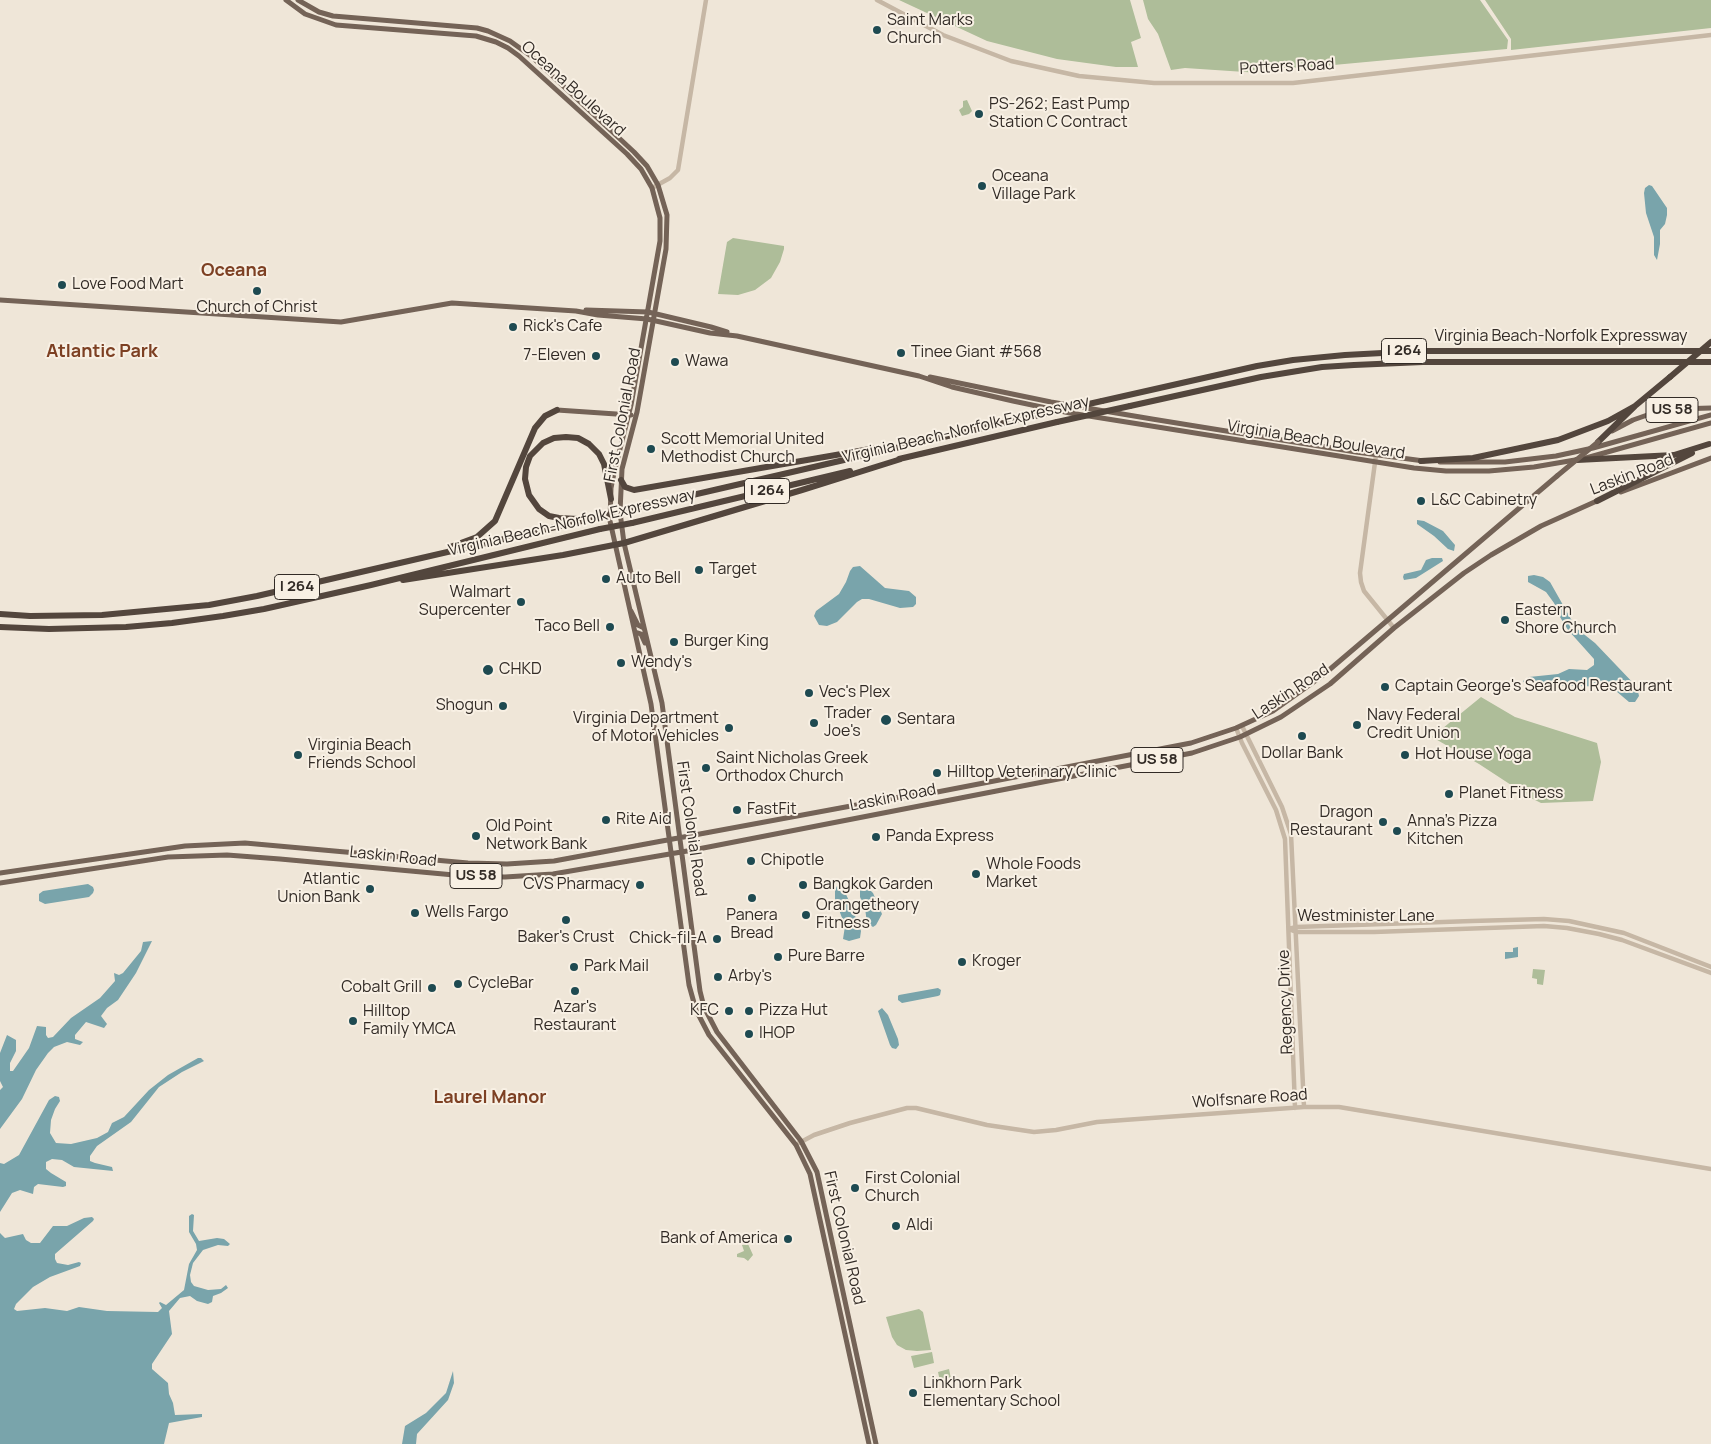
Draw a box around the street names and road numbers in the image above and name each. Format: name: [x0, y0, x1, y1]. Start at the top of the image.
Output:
street label: Oceana Boulevard: [517, 37, 629, 141]
street label: Potters Road: [1239, 55, 1335, 79]
street label: Virginia Beach-Norfolk Expressway: [1434, 327, 1688, 347]
road number: I 264: [1382, 338, 1426, 364]
street label: First Colonial Road: [601, 346, 645, 484]
street label: Virginia Beach-Norfolk Expressway: [841, 392, 1091, 468]
road number: US 58: [1646, 398, 1698, 422]
street label: Virginia Beach Boulevard: [1226, 416, 1406, 464]
street label: Laskin Road: [1588, 450, 1676, 500]
road number: I 264: [744, 478, 790, 504]
street label: Virginia Beach-Norfolk Expressway: [447, 485, 697, 561]
road number: I 264: [274, 574, 320, 600]
street label: Laskin Road: [1249, 660, 1333, 724]
road number: US 58: [1131, 748, 1183, 772]
street label: First Colonial Road: [672, 760, 710, 898]
street label: Laskin Road: [848, 780, 938, 816]
street label: Laskin Road: [348, 843, 438, 871]
road number: US 58: [450, 864, 502, 888]
street label: Westminister Lane: [1297, 907, 1435, 927]
street label: Regency Drive: [1275, 949, 1297, 1055]
street label: Wolfsnare Road: [1192, 1085, 1308, 1113]
street label: First Colonial Road: [819, 1169, 869, 1307]

